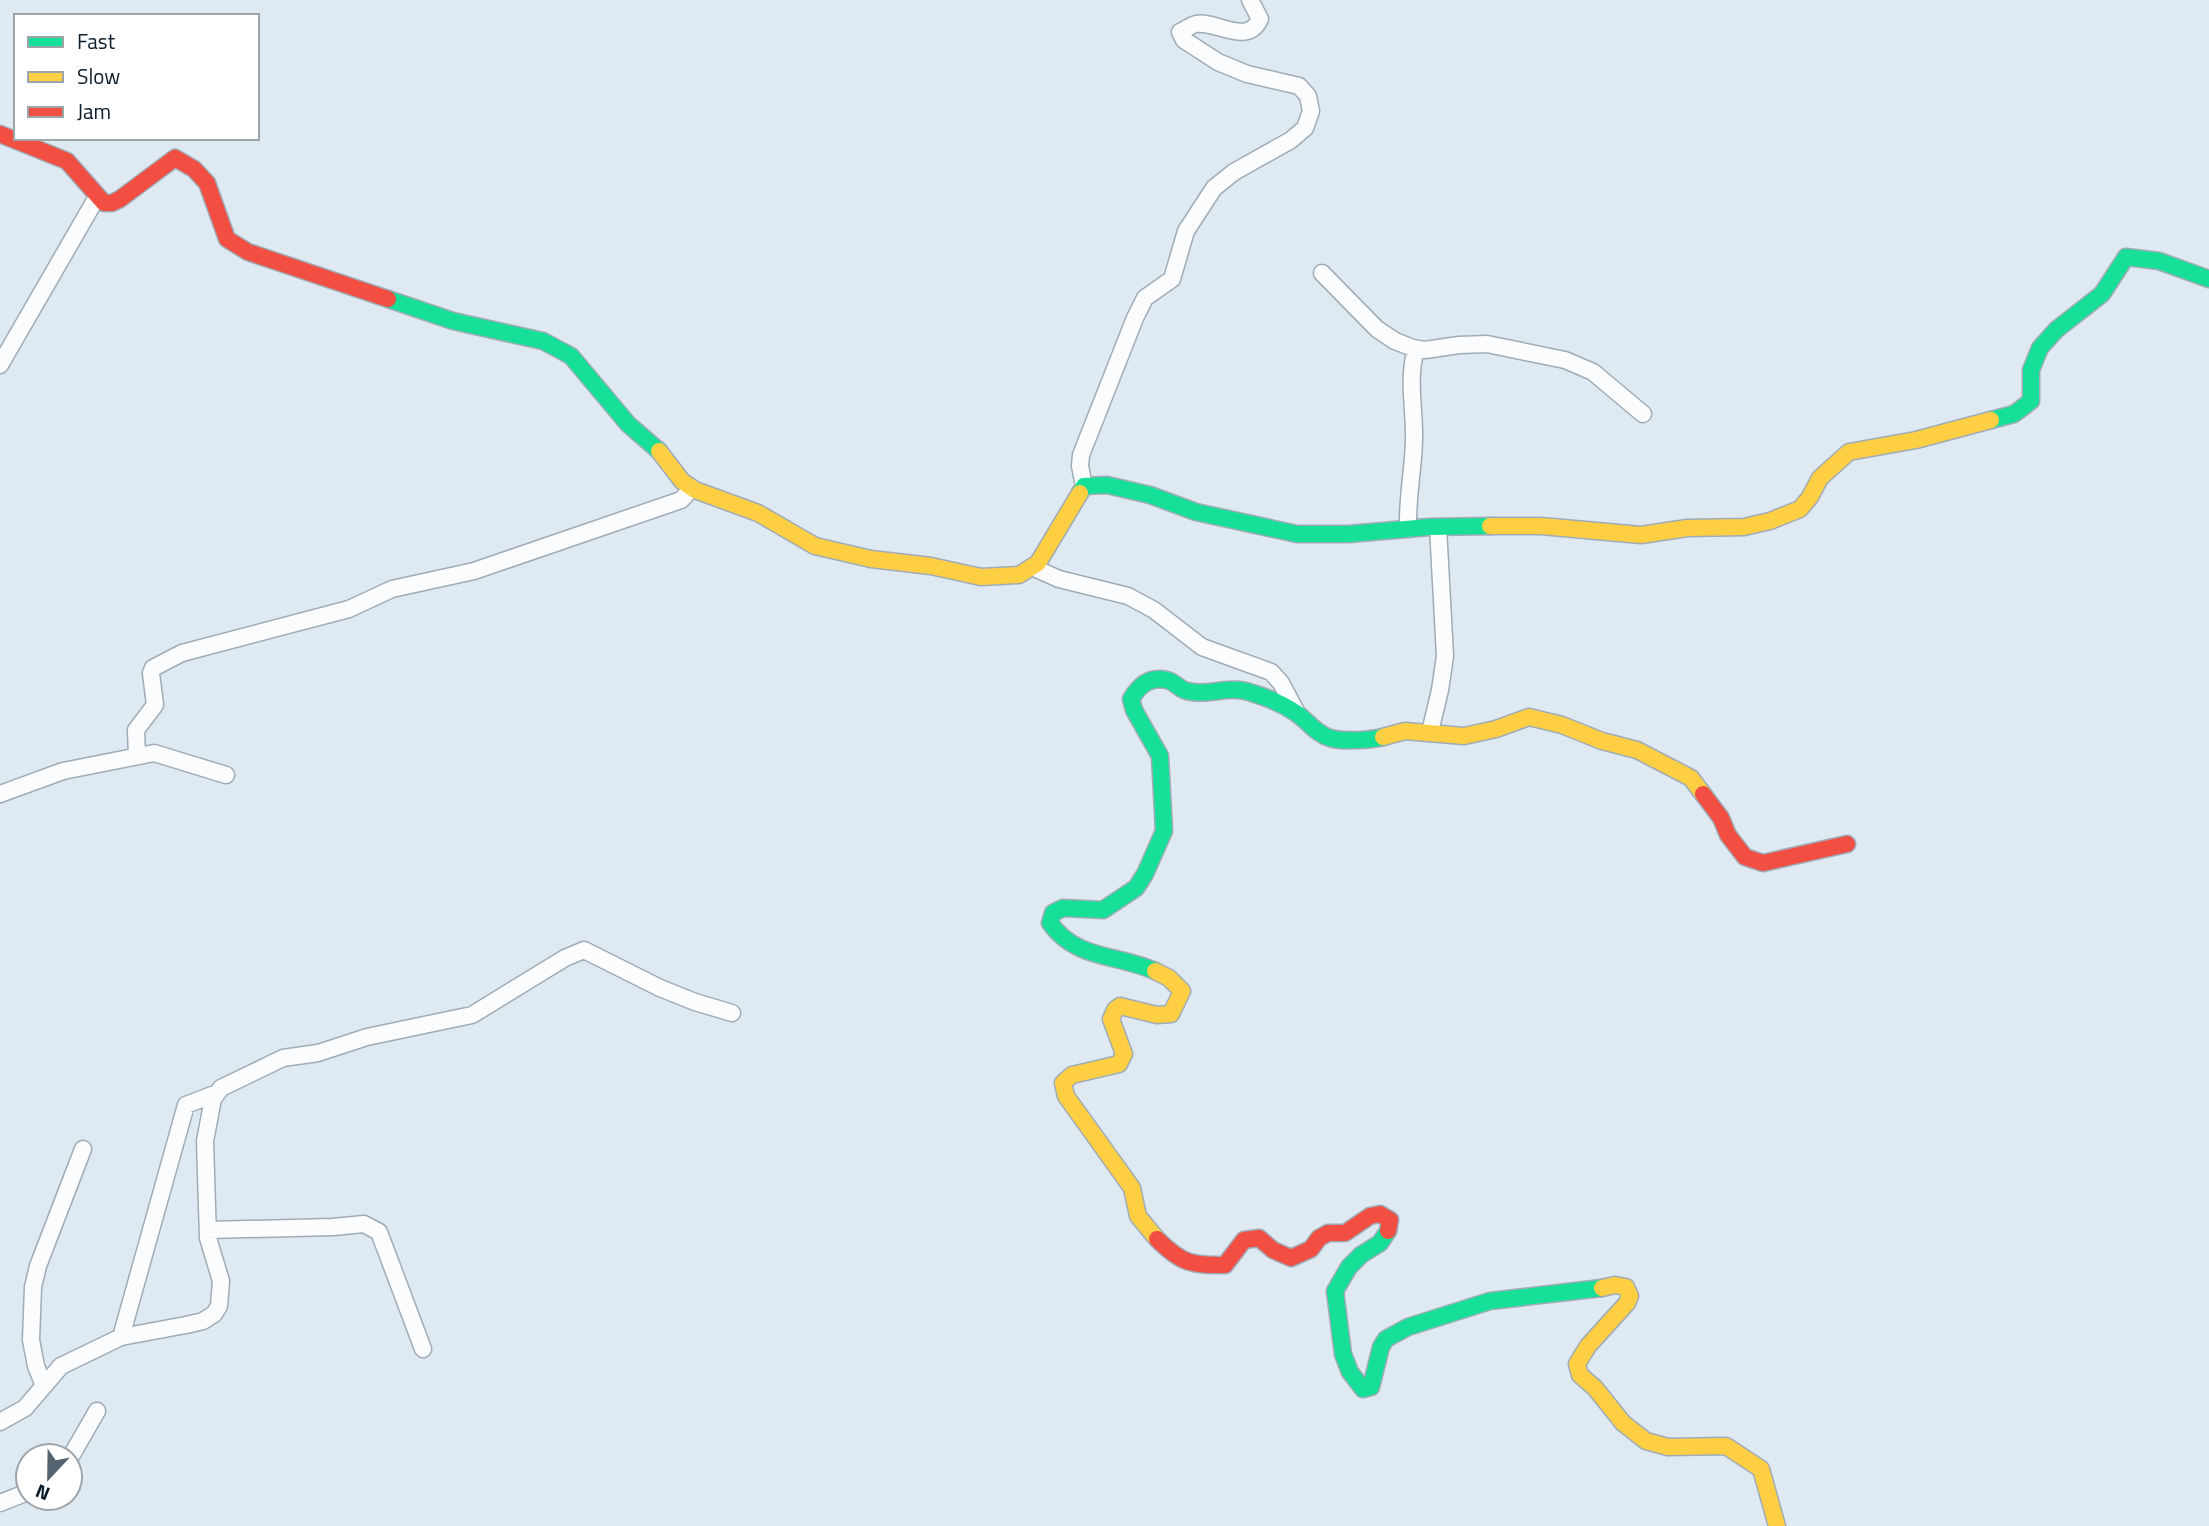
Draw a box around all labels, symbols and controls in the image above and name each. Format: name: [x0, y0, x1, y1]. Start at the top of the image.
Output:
legend: [14, 14, 259, 140]
text: Fast: [77, 25, 116, 57]
text: Slow: [77, 60, 120, 92]
text: Jam: [77, 95, 111, 127]
north arrow: [14, 1442, 84, 1512]
text: N: [31, 1477, 54, 1509]

